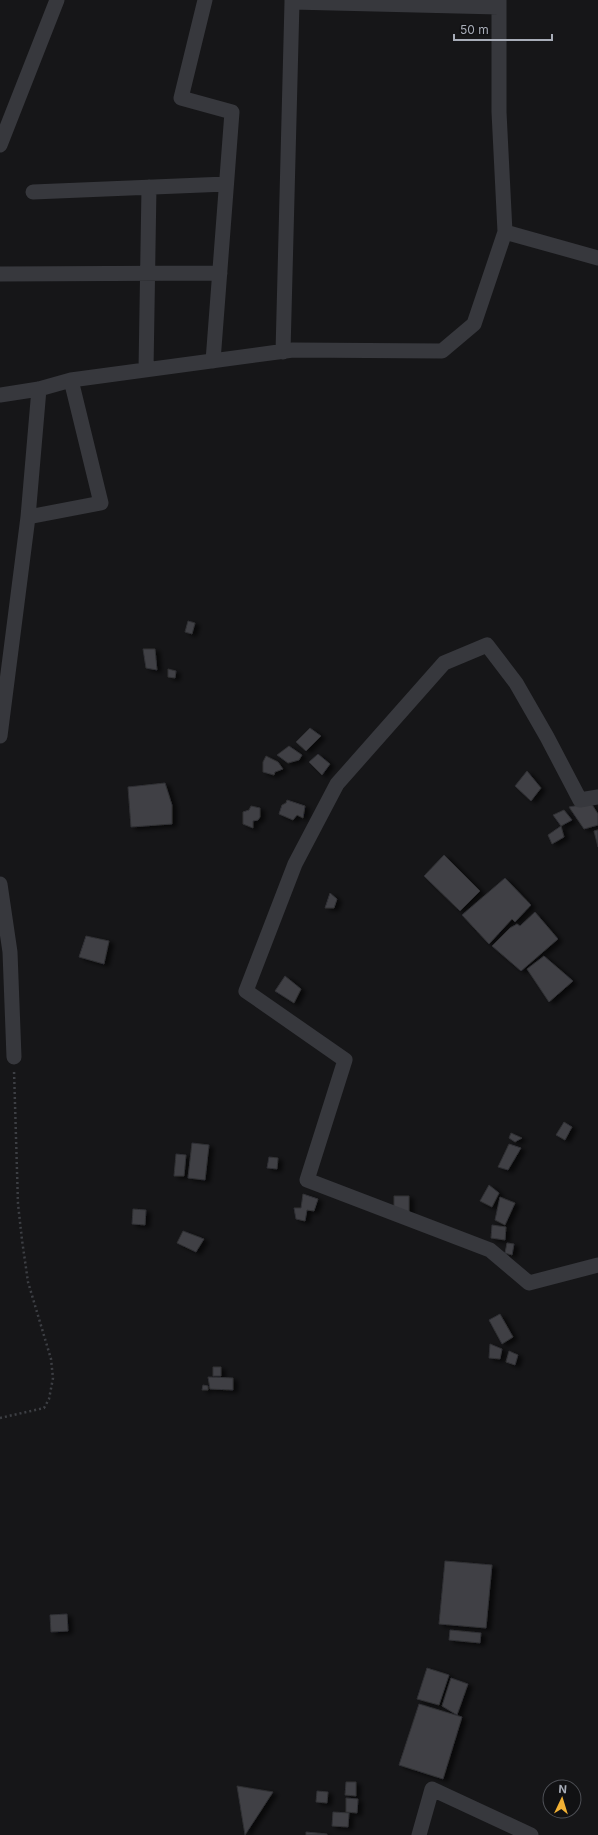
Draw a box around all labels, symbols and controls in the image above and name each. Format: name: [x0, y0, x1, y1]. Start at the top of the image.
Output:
scale bar: [454, 16, 552, 42]
text: 50 m: [460, 22, 489, 37]
north arrow: [542, 1779, 582, 1819]
text: N: [558, 1782, 567, 1796]

